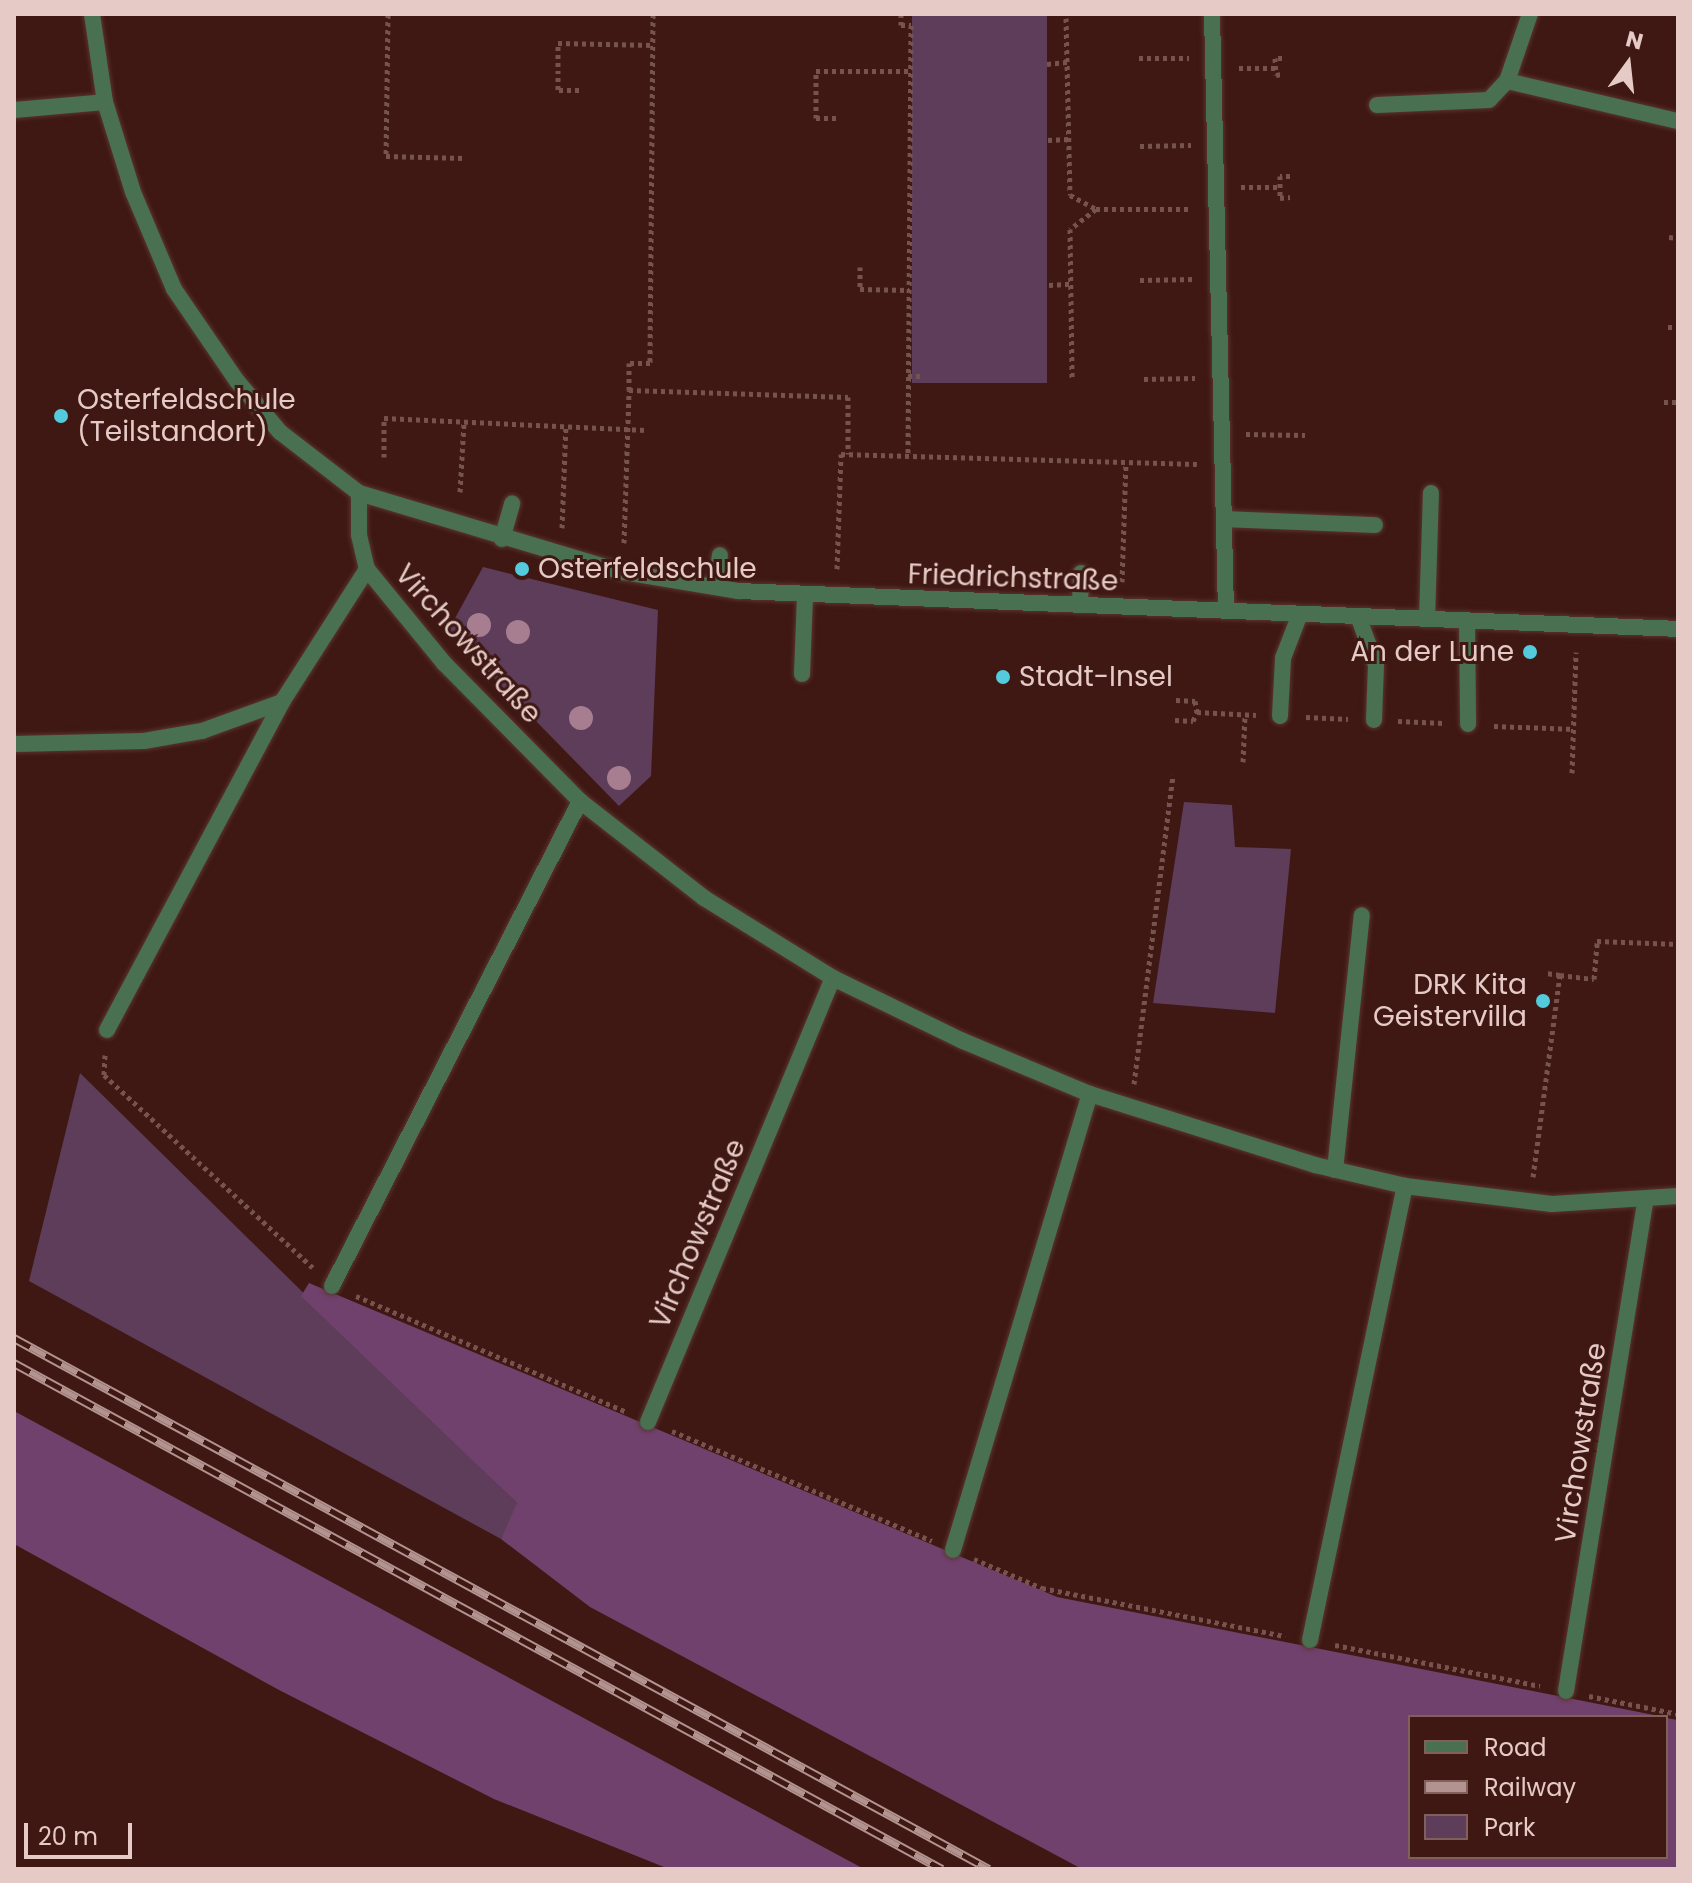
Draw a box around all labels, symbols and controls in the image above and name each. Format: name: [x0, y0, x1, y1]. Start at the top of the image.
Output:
text: N: [1622, 23, 1646, 57]
north arrow: [1588, 24, 1668, 104]
place label: Osterfeldschule (Teilstandort): [77, 383, 296, 449]
marker: Osterfeldschule (Teilstandort): [52, 407, 70, 425]
place label: Osterfeldschule: [538, 552, 757, 586]
street label: Virchowstraße: [388, 557, 548, 731]
street label: Friedrichstraße: [907, 558, 1119, 598]
marker: Osterfeldschule: [513, 560, 531, 578]
place label: An der Lune: [1350, 635, 1514, 669]
marker: An der Lune: [1521, 643, 1539, 661]
place label: Stadt-Insel: [1019, 660, 1173, 694]
marker: Stadt-Insel: [994, 668, 1012, 686]
place label: DRK Kita Geistervilla: [1373, 968, 1527, 1034]
marker: DRK Kita Geistervilla: [1534, 992, 1552, 1010]
street label: Virchowstraße: [643, 1134, 753, 1334]
street label: Virchowstraße: [1549, 1340, 1613, 1546]
legend: [1408, 1715, 1668, 1859]
text: Road: [1484, 1731, 1546, 1764]
text: Railway: [1484, 1771, 1576, 1804]
scale bar: [28, 1807, 136, 1857]
text: Park: [1484, 1811, 1535, 1844]
text: 20 m: [38, 1820, 98, 1853]

